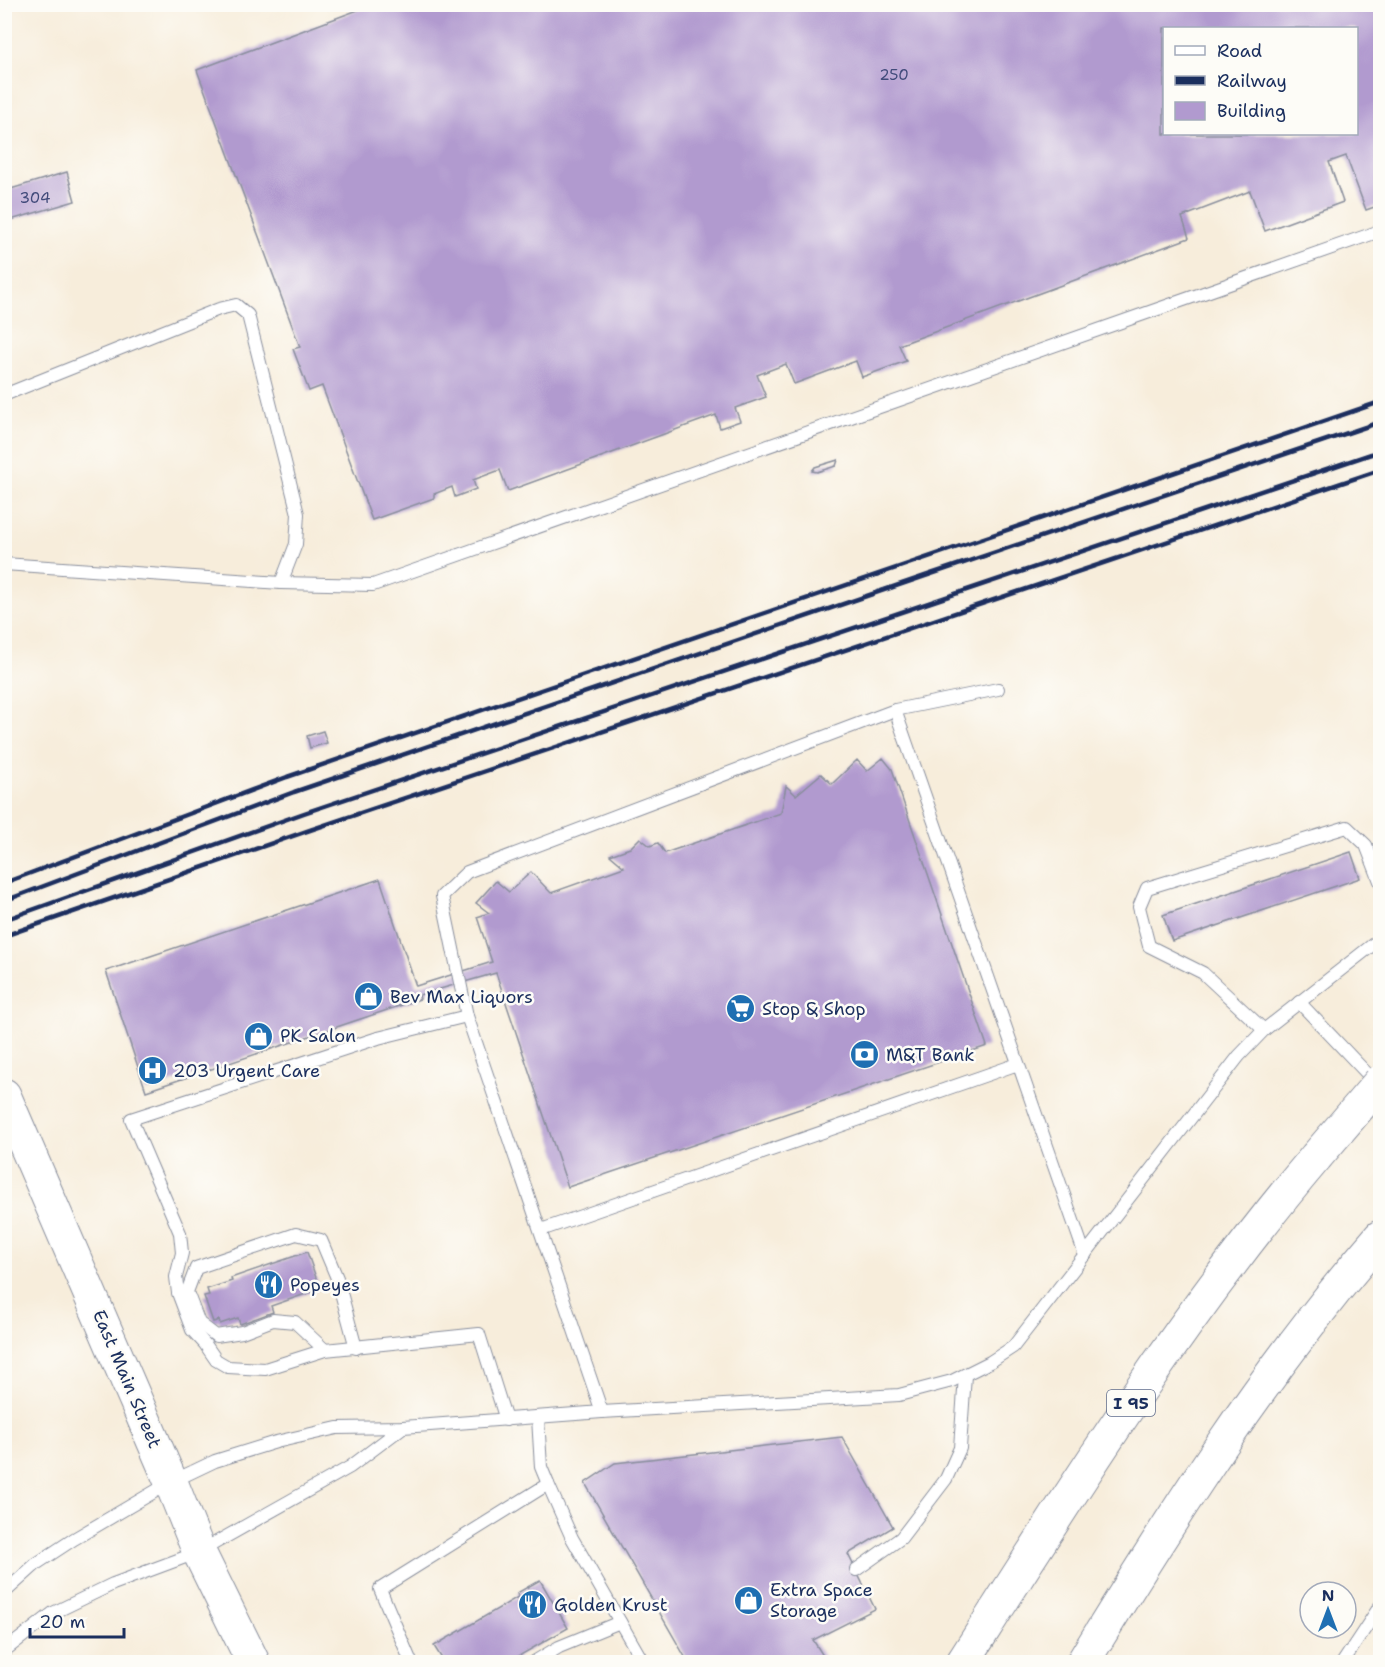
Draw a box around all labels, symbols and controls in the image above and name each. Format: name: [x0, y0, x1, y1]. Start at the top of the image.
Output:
legend: [1163, 27, 1358, 135]
text: Road: [1217, 39, 1262, 63]
house number: 250: [879, 65, 909, 85]
text: Railway: [1217, 69, 1287, 93]
text: Building: [1217, 99, 1286, 123]
house number: 304: [20, 188, 50, 208]
shop icon: Bev Max Liquors: [353, 981, 385, 1013]
place label: Bev Max Liquors: [390, 985, 533, 1009]
supermarket icon: Stop & Shop: [725, 993, 757, 1025]
place label: Stop & Shop: [762, 997, 866, 1021]
shop icon: PK Salon: [243, 1020, 275, 1052]
place label: PK Salon: [280, 1024, 356, 1048]
bank icon: M&T Bank: [849, 1039, 881, 1071]
place label: M&T Bank: [886, 1043, 975, 1067]
hospital icon: 203 Urgent Care: [136, 1055, 168, 1087]
place label: 203 Urgent Care: [173, 1059, 320, 1083]
restaurant icon: Popeyes: [253, 1269, 285, 1301]
place label: Popeyes: [290, 1273, 360, 1297]
street label: East Main Street: [87, 1306, 167, 1452]
road number: I 95: [1107, 1390, 1155, 1416]
place label: Extra Space Storage: [770, 1578, 873, 1623]
north arrow: [1298, 1580, 1358, 1640]
shop icon: Extra Space Storage: [733, 1584, 765, 1616]
text: N: [1322, 1585, 1334, 1606]
restaurant icon: Golden Krust: [517, 1589, 549, 1621]
place label: Golden Krust: [554, 1593, 668, 1617]
scale bar: [30, 1601, 124, 1639]
text: 20 m: [39, 1610, 85, 1634]

